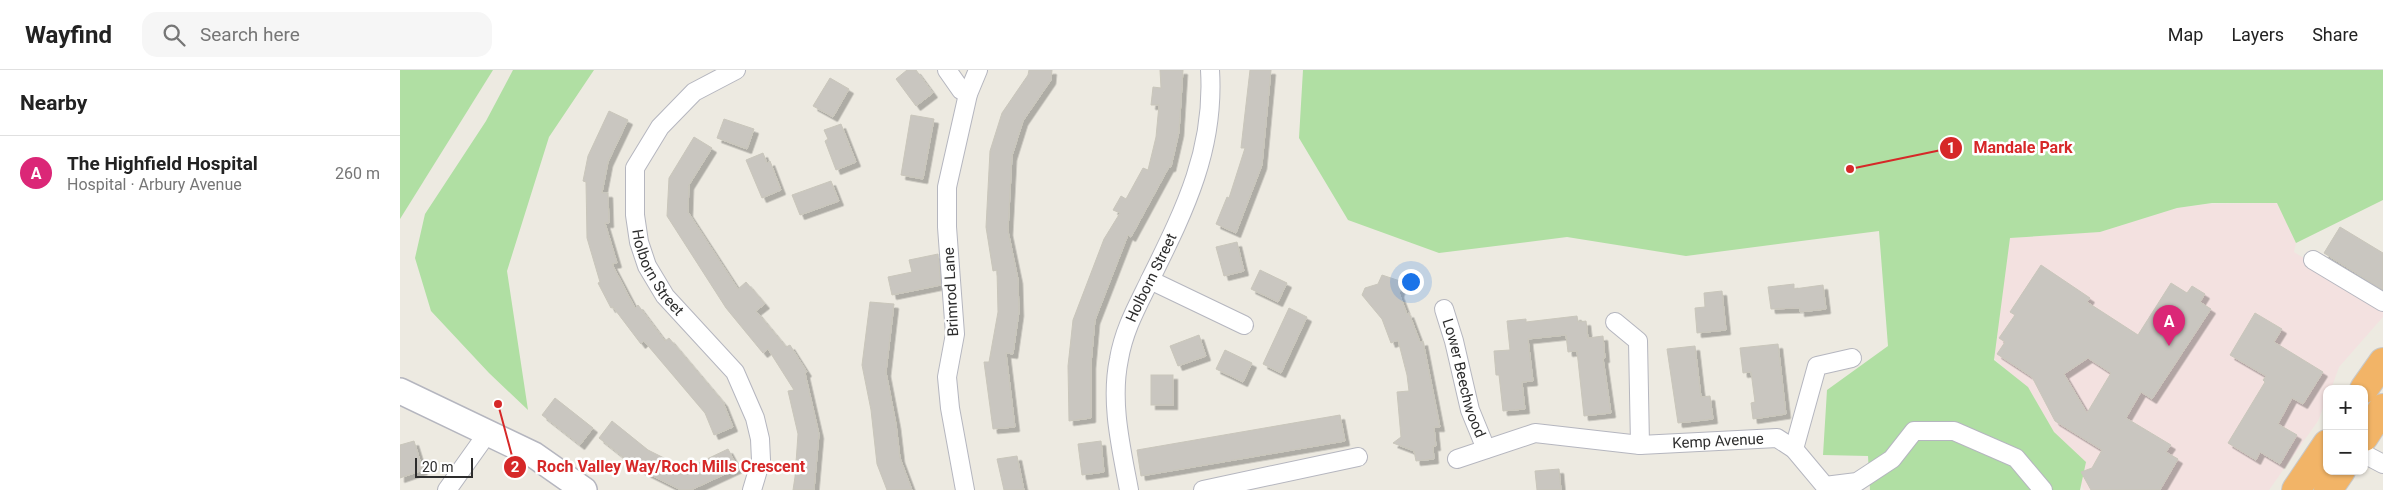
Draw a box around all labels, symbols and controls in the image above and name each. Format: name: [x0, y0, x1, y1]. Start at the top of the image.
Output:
search box: [142, 12, 492, 57]
text: Wayfind: [25, 21, 112, 49]
icon: search: [160, 21, 188, 49]
text: Search here: [200, 23, 300, 46]
text: Map: [2168, 24, 2203, 45]
text: Layers: [2231, 24, 2284, 45]
text: Share: [2312, 24, 2358, 45]
text: Nearby: [20, 91, 87, 115]
callout: Mandale Park: [1938, 132, 2082, 163]
text: Mandale Park: [1973, 138, 2073, 157]
text: 1: [1947, 139, 1955, 157]
text: The Highfield Hospital: [67, 152, 258, 175]
text: A: [31, 164, 41, 183]
text: 260 m: [335, 164, 380, 183]
text: Hospital · Arbury Avenue: [67, 175, 242, 194]
street label: Holborn Street: [628, 228, 688, 319]
street label: Holborn Street: [1122, 230, 1180, 325]
street label: Brimrod Lane: [940, 247, 962, 337]
your location: [1398, 269, 1424, 295]
pin: A: [2153, 305, 2185, 346]
street label: Lower Beechwood: [1439, 316, 1489, 440]
map controls: [2323, 385, 2368, 475]
button: +: [2323, 385, 2368, 430]
street label: Kemp Avenue: [1672, 430, 1764, 452]
button: −: [2323, 430, 2368, 475]
callout: Roch Valley Way/Roch Mills Crescent: [502, 451, 816, 482]
scale bar: [415, 455, 472, 478]
text: Roch Valley Way/Roch Mills Crescent: [537, 457, 806, 476]
text: 2: [511, 458, 520, 476]
text: 20 m: [422, 459, 454, 475]

